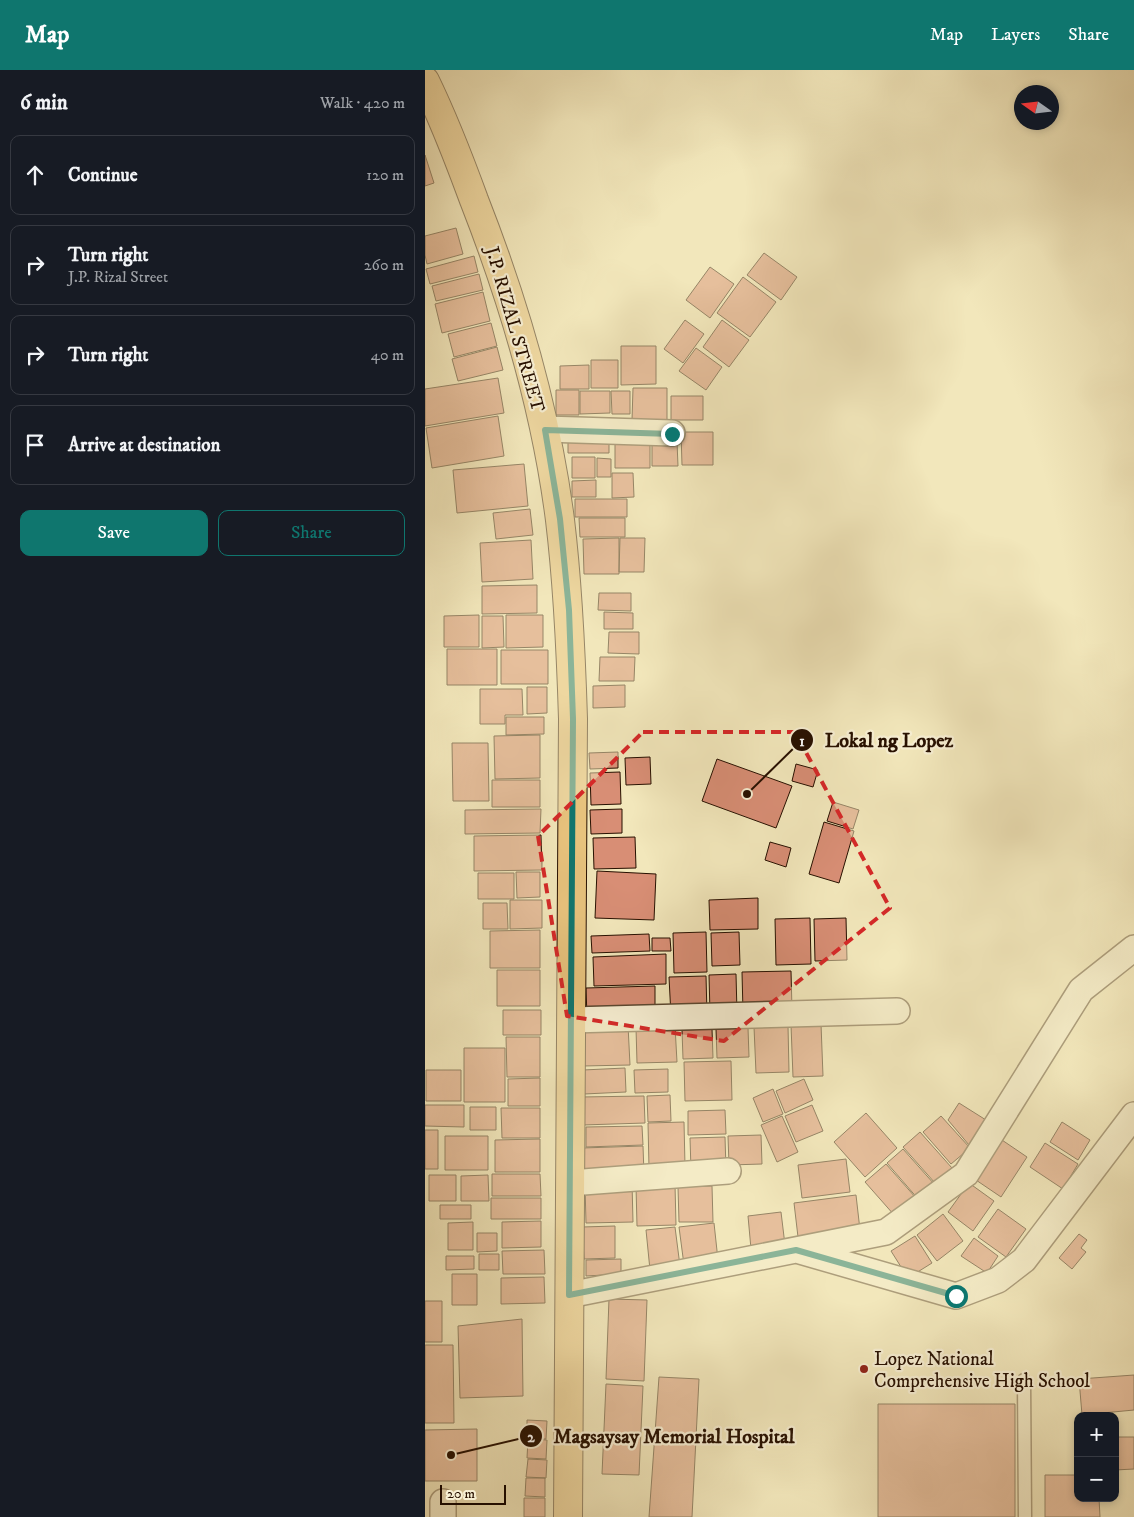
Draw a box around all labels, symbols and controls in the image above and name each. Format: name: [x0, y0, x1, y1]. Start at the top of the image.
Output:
text: Map: [25, 20, 69, 50]
text: Map: [930, 24, 963, 46]
text: Layers: [991, 24, 1040, 46]
text: Share: [1068, 24, 1109, 46]
north arrow: [1014, 85, 1059, 130]
text: 6 min: [20, 90, 68, 116]
text: Walk · 420 m: [320, 93, 405, 113]
icon: ahead: [21, 161, 49, 189]
text: Continue: [68, 164, 138, 187]
text: 120 m: [366, 165, 404, 185]
street label: J.P. RIZAL STREET: [479, 242, 549, 415]
text: Turn right: [68, 244, 148, 267]
icon: right: [21, 251, 49, 279]
text: 260 m: [364, 255, 404, 275]
text: J.P. Rizal Street: [68, 267, 168, 287]
icon: right: [21, 341, 49, 369]
text: Turn right: [68, 344, 148, 367]
text: 40 m: [371, 345, 404, 365]
route end: [661, 423, 684, 446]
icon: arrive: [21, 431, 49, 459]
text: Arrive at destination: [68, 434, 220, 457]
button: Save: [20, 510, 208, 556]
button: Share: [218, 510, 405, 556]
callout: Lokal ng Lopez: [789, 723, 963, 758]
text: Lokal ng Lopez: [825, 729, 954, 754]
text: 1: [799, 732, 805, 751]
route start: [945, 1285, 968, 1308]
place label: Lopez National Comprehensive High School: [874, 1348, 1090, 1393]
marker: Lopez National Comprehensive High School: [858, 1363, 870, 1375]
map controls: [1074, 1412, 1119, 1502]
button: +: [1074, 1412, 1119, 1457]
callout: Magsaysay Memorial Hospital: [518, 1419, 804, 1454]
text: Magsaysay Memorial Hospital: [553, 1425, 796, 1450]
text: 2: [527, 1428, 535, 1447]
button: −: [1074, 1457, 1119, 1502]
scale bar: [440, 1482, 506, 1505]
text: 20 m: [447, 1485, 475, 1503]

